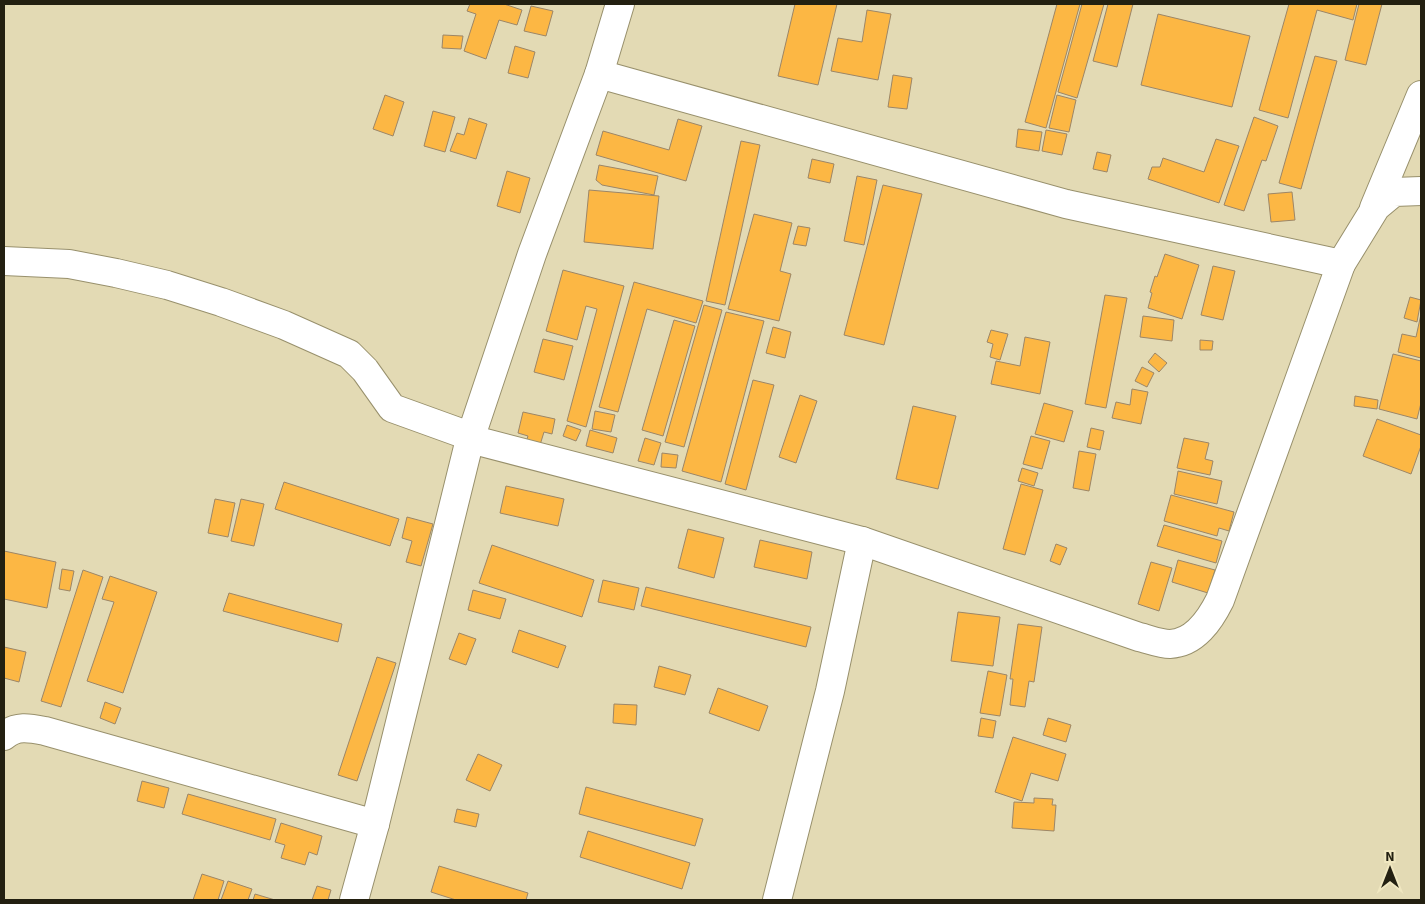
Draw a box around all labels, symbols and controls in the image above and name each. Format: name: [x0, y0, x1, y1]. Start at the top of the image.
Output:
north arrow: [1365, 844, 1415, 894]
text: N: [1385, 847, 1395, 867]

